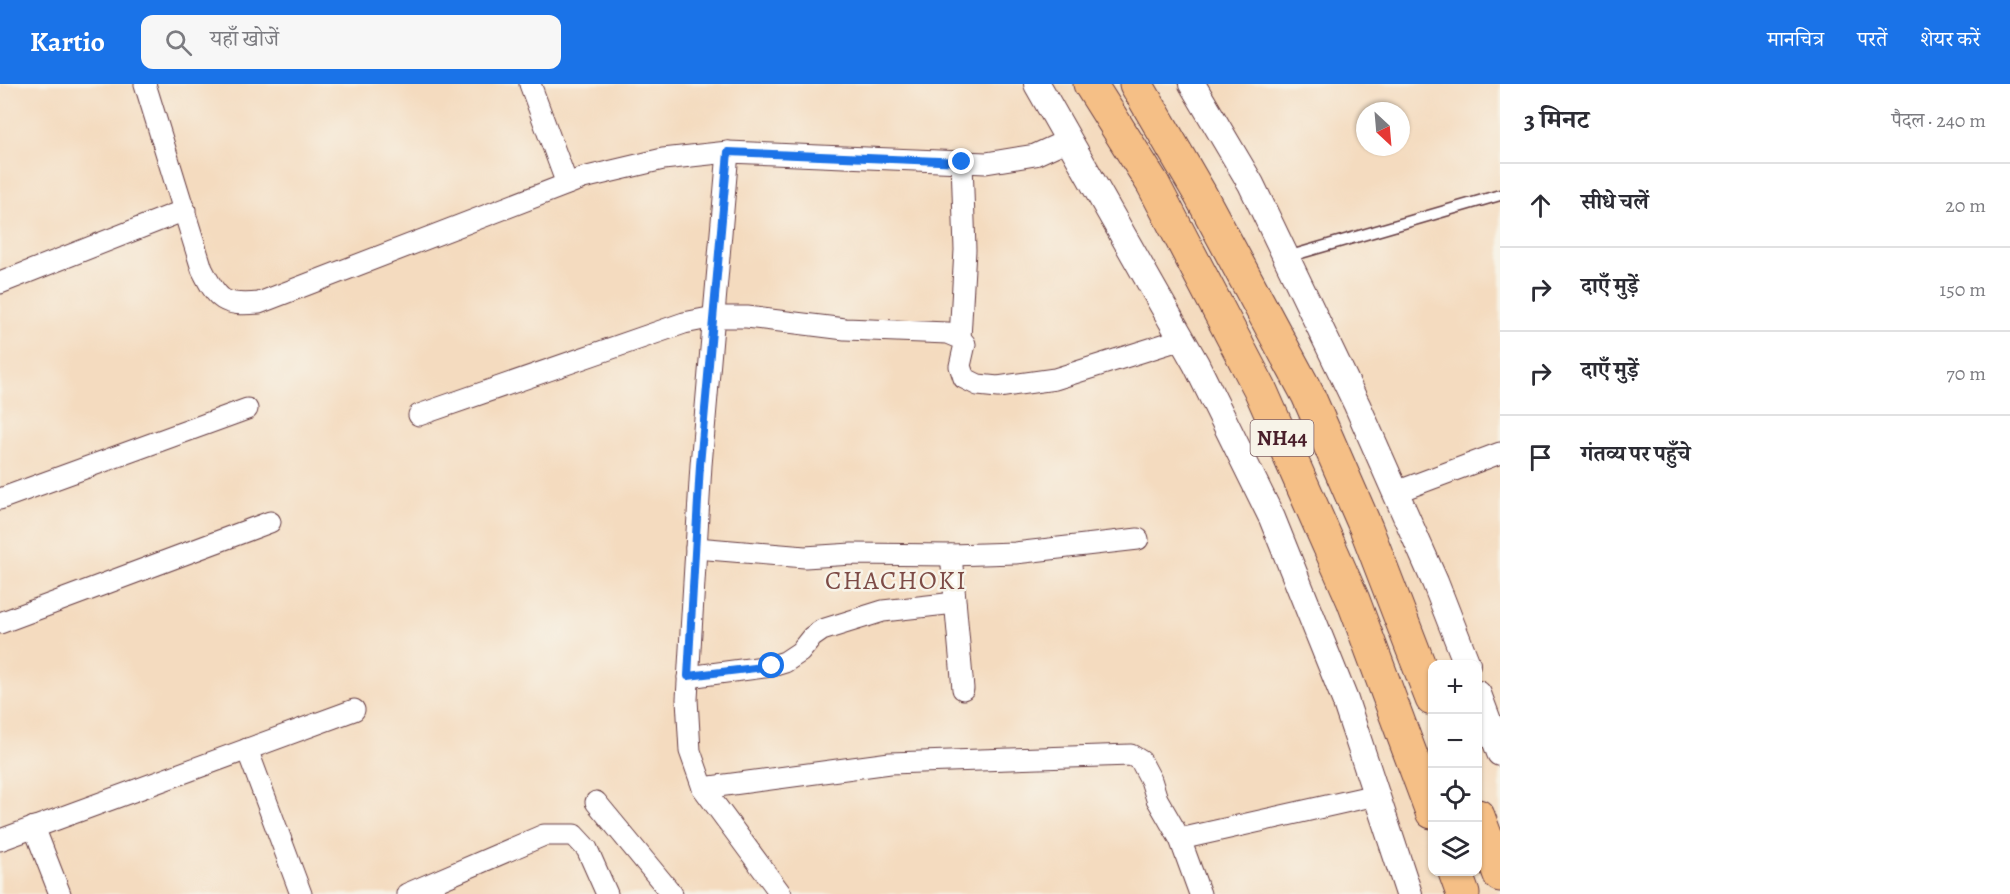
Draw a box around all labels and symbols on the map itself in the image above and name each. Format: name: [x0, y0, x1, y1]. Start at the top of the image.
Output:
north arrow: [1356, 102, 1410, 156]
route end: [948, 148, 974, 174]
road number: NH44: [1250, 420, 1314, 456]
district label: CHACHOKI: [825, 563, 967, 598]
route start: [758, 652, 784, 678]

